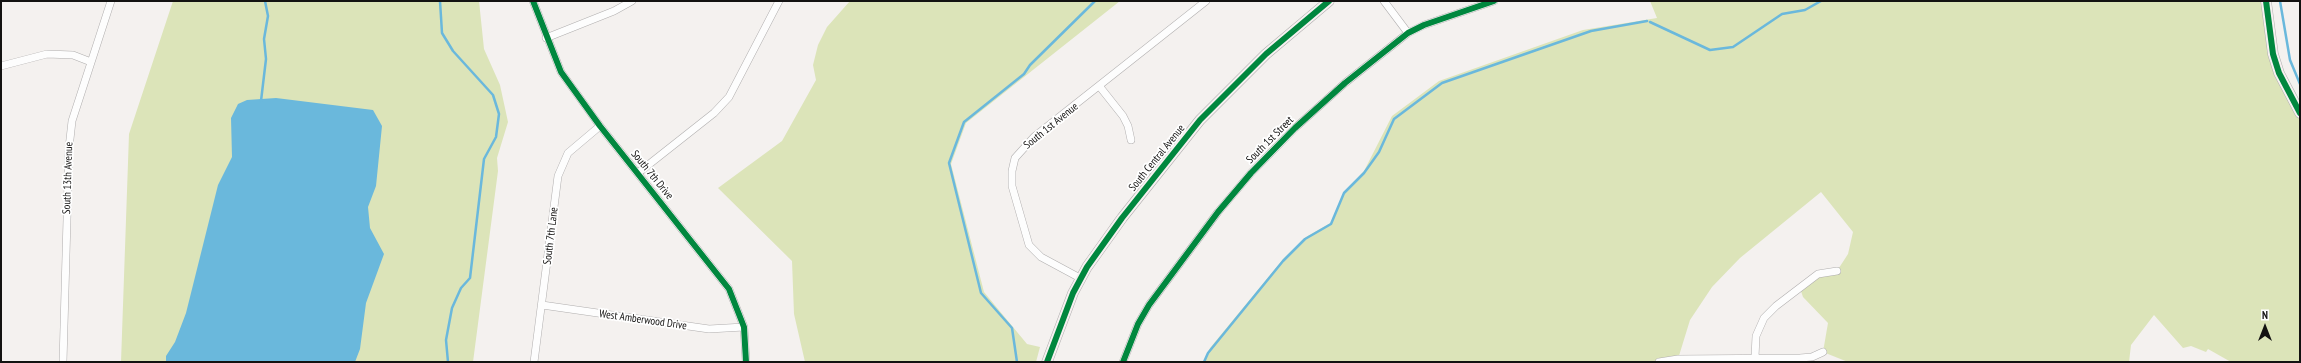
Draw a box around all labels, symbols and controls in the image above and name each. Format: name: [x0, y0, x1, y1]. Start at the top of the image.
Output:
street label: South 1st Avenue: [1021, 100, 1081, 152]
street label: South 1st Street: [1244, 114, 1296, 166]
street label: South Central Avenue: [1126, 122, 1188, 194]
street label: South 13th Avenue: [60, 142, 76, 214]
street label: South 7th Drive: [628, 148, 676, 202]
street label: South 7th Lane: [541, 207, 561, 265]
street label: West Amberwood Drive: [598, 307, 688, 333]
north arrow: [2245, 307, 2285, 347]
text: N: [2262, 308, 2268, 322]

